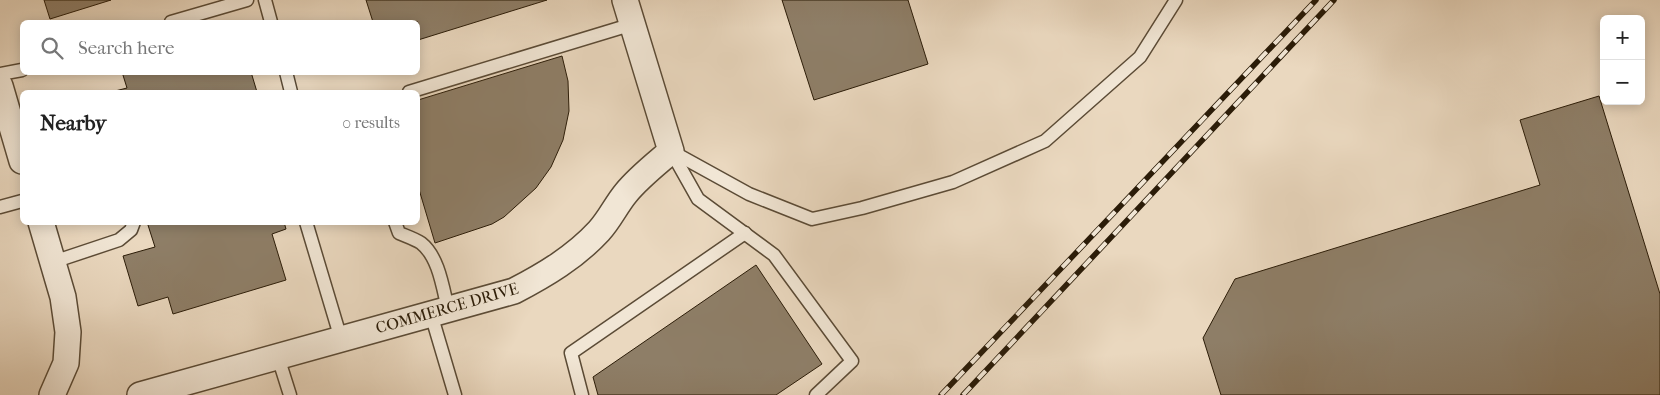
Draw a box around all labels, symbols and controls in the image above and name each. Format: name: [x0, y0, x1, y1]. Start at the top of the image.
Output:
map controls: [1600, 15, 1645, 105]
button: +: [1600, 15, 1645, 60]
search box: [20, 20, 420, 75]
icon: search: [38, 34, 66, 62]
text: Search here: [78, 37, 174, 59]
button: −: [1600, 60, 1645, 105]
text: Nearby: [40, 111, 106, 135]
text: 0 results: [342, 113, 400, 132]
street label: COMMERCE DRIVE: [373, 278, 521, 337]

